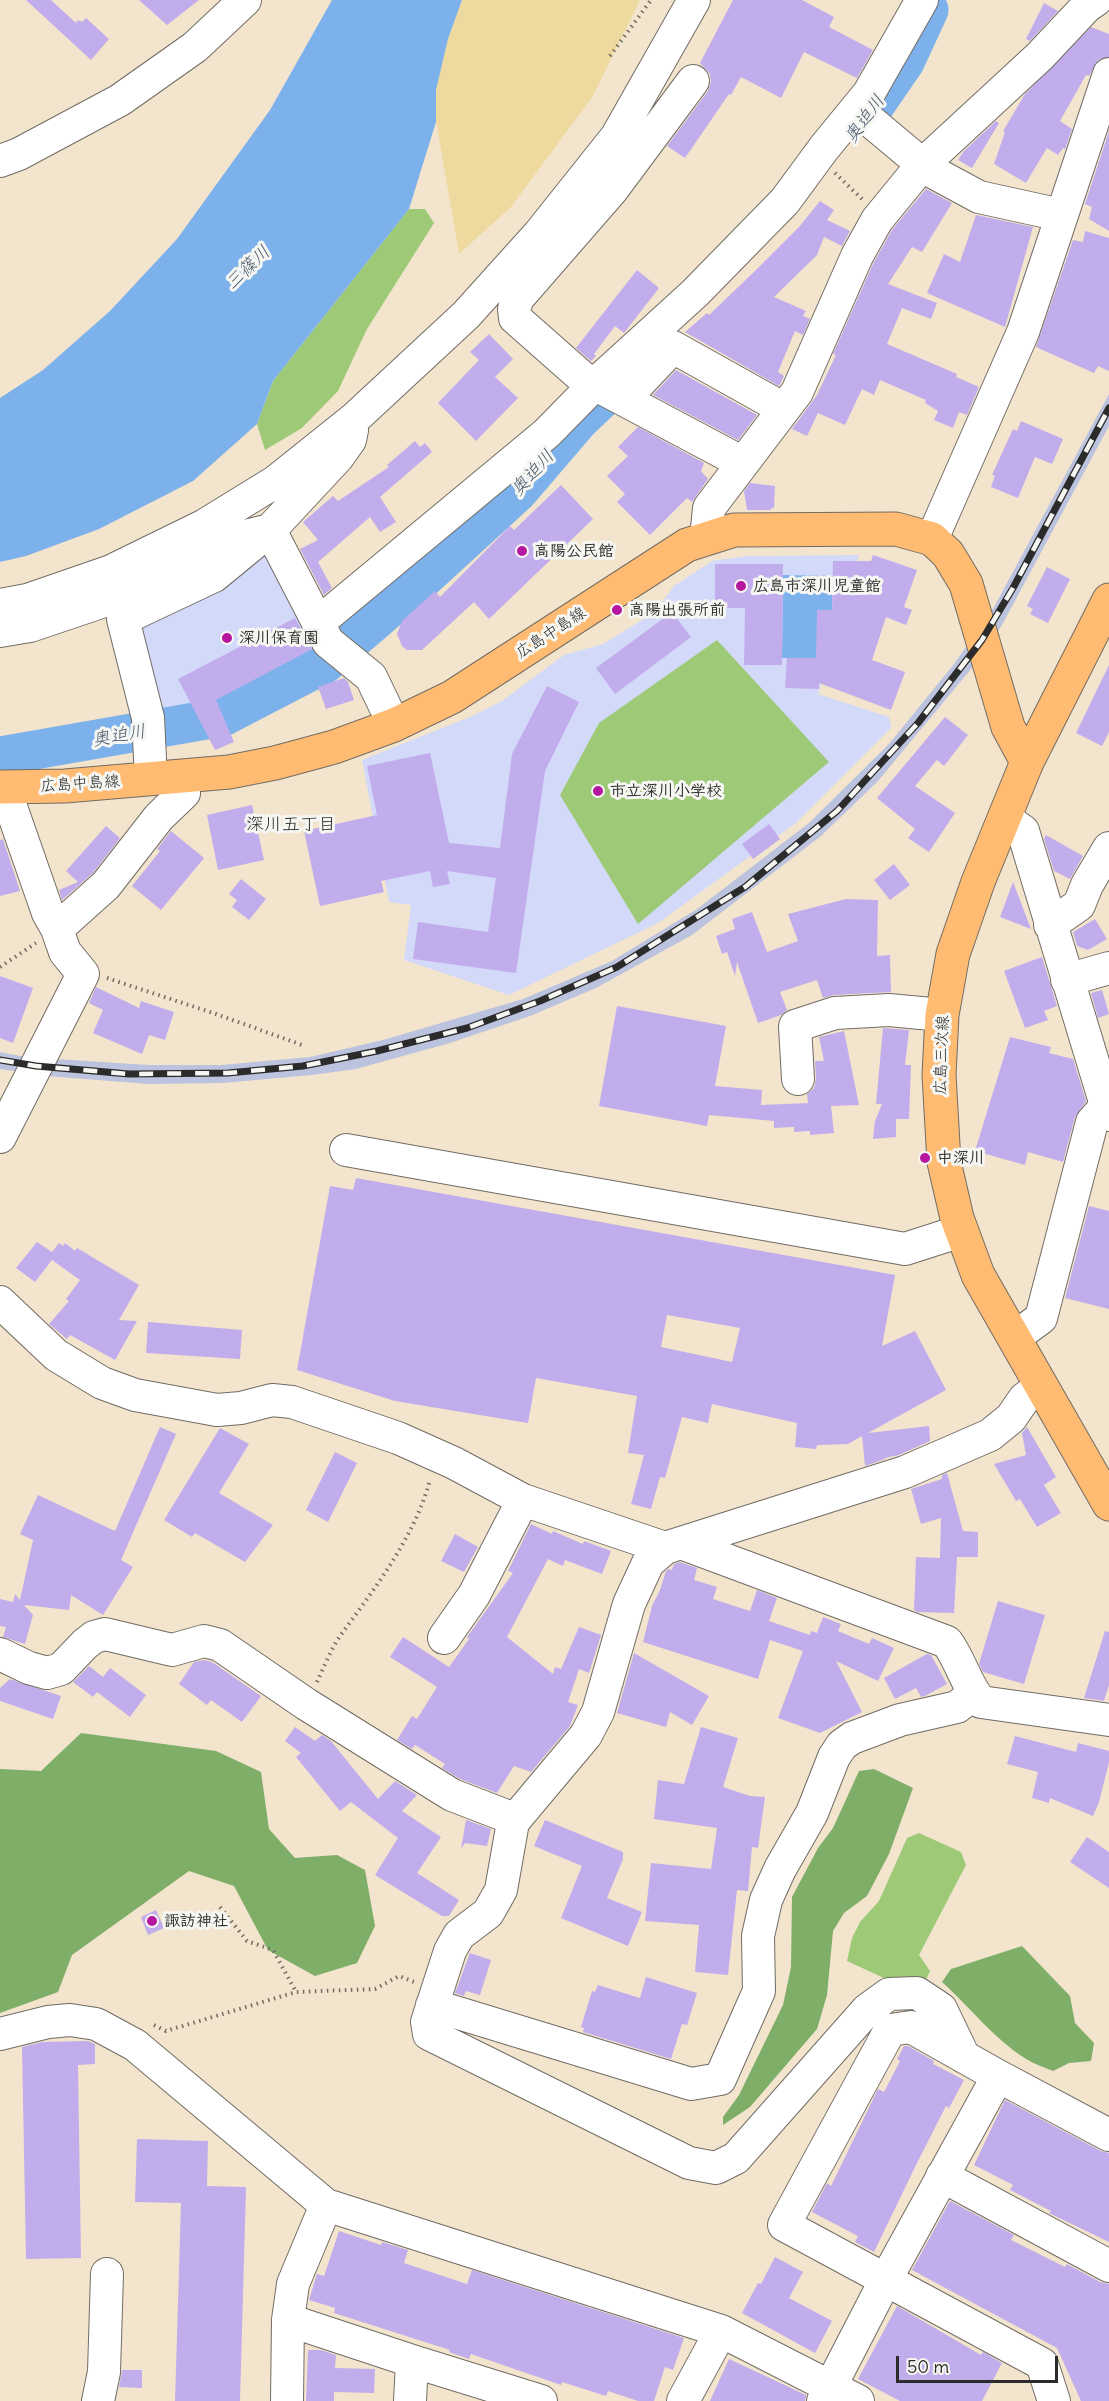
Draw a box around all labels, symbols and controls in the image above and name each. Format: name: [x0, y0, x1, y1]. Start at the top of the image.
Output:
water label: 奥迫川: [840, 91, 890, 147]
water label: 三篠川: [221, 241, 275, 295]
water label: 奥迫川: [507, 446, 559, 500]
place label: 高陽公民館: [534, 541, 614, 561]
marker: 高陽公民館: [515, 544, 529, 558]
place label: 広島市深川児童館: [753, 576, 881, 596]
marker: 広島市深川児童館: [734, 579, 748, 593]
place label: 高陽出張所前: [629, 600, 725, 620]
street label: 広島中島線: [512, 603, 590, 663]
marker: 高陽出張所前: [610, 603, 624, 617]
place label: 深川保育園: [239, 628, 319, 648]
marker: 深川保育園: [220, 631, 234, 645]
water label: 奥迫川: [91, 721, 147, 751]
street label: 広島中島線: [39, 772, 121, 796]
place label: 市立深川小学校: [610, 781, 722, 801]
marker: 市立深川小学校: [591, 784, 605, 798]
district label: 深川五丁目: [246, 814, 336, 836]
street label: 広島三次線: [931, 1015, 953, 1095]
place label: 中深川: [937, 1148, 985, 1168]
marker: 中深川: [918, 1151, 932, 1165]
place label: 諏訪神社: [164, 1911, 228, 1931]
marker: 諏訪神社: [145, 1914, 159, 1928]
scale bar: [899, 2344, 1061, 2382]
text: 50 m: [907, 2355, 949, 2378]

